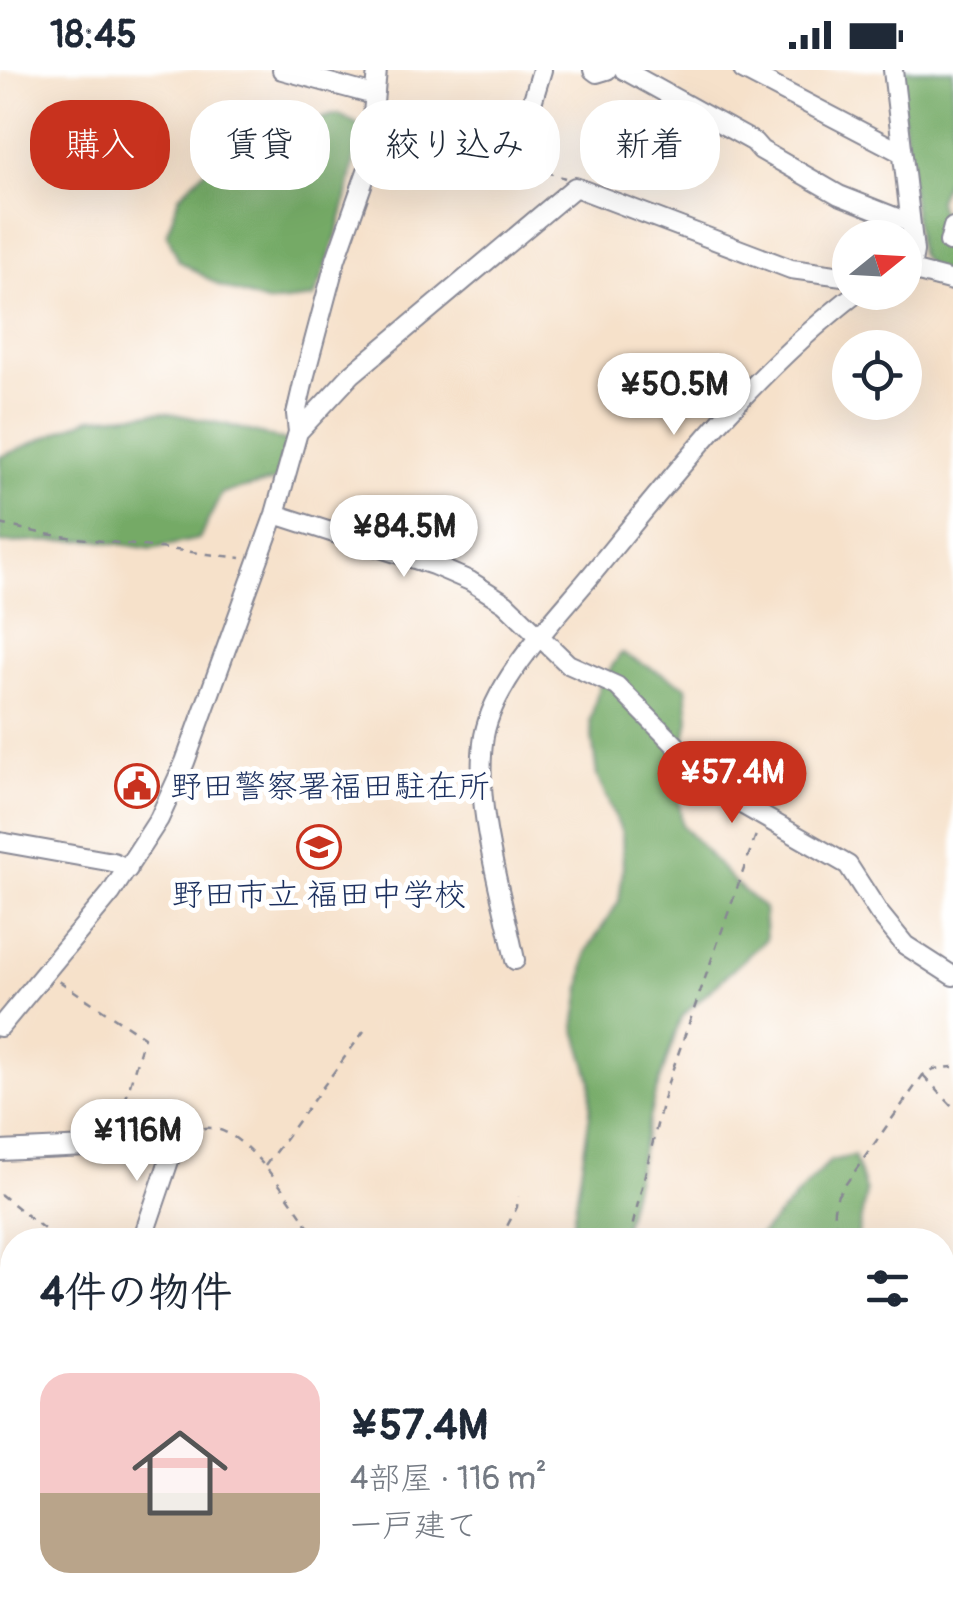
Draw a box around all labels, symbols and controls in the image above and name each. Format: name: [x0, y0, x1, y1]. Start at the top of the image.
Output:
text: 18:45: [50, 11, 137, 59]
chip: 購入: [30, 100, 170, 190]
chip: 賃貸: [190, 100, 330, 190]
chip: 絞り込み: [350, 100, 560, 190]
chip: 新着: [580, 100, 720, 190]
north arrow: [832, 220, 922, 310]
map controls: [832, 220, 922, 420]
button: locate: [832, 330, 922, 420]
pin: ¥50.5M: [593, 353, 755, 438]
text: ¥50.5M: [620, 365, 728, 405]
pin: ¥84.5M: [323, 495, 485, 580]
text: ¥84.5M: [352, 507, 456, 547]
pin: ¥57.4M: [651, 741, 813, 826]
text: ¥57.4M: [679, 753, 785, 793]
public building icon: 野田警察署福田駐在所: [114, 763, 160, 809]
place label: 野田警察署福田駐在所: [170, 767, 490, 807]
school or university icon: 野田市立 福田中学校: [296, 824, 342, 870]
place label: 野田市立 福田中学校: [172, 875, 466, 915]
pin: ¥116M: [67, 1099, 207, 1184]
text: ¥116M: [93, 1111, 181, 1151]
icon: filters: [860, 1261, 915, 1316]
text: 4件の物件: [40, 1267, 232, 1319]
text: ¥57.4M: [350, 1400, 488, 1452]
icon: home: [120, 1413, 240, 1533]
text: 4部屋 · 116 m²: [350, 1459, 547, 1499]
text: 一戸建て: [350, 1506, 478, 1546]

